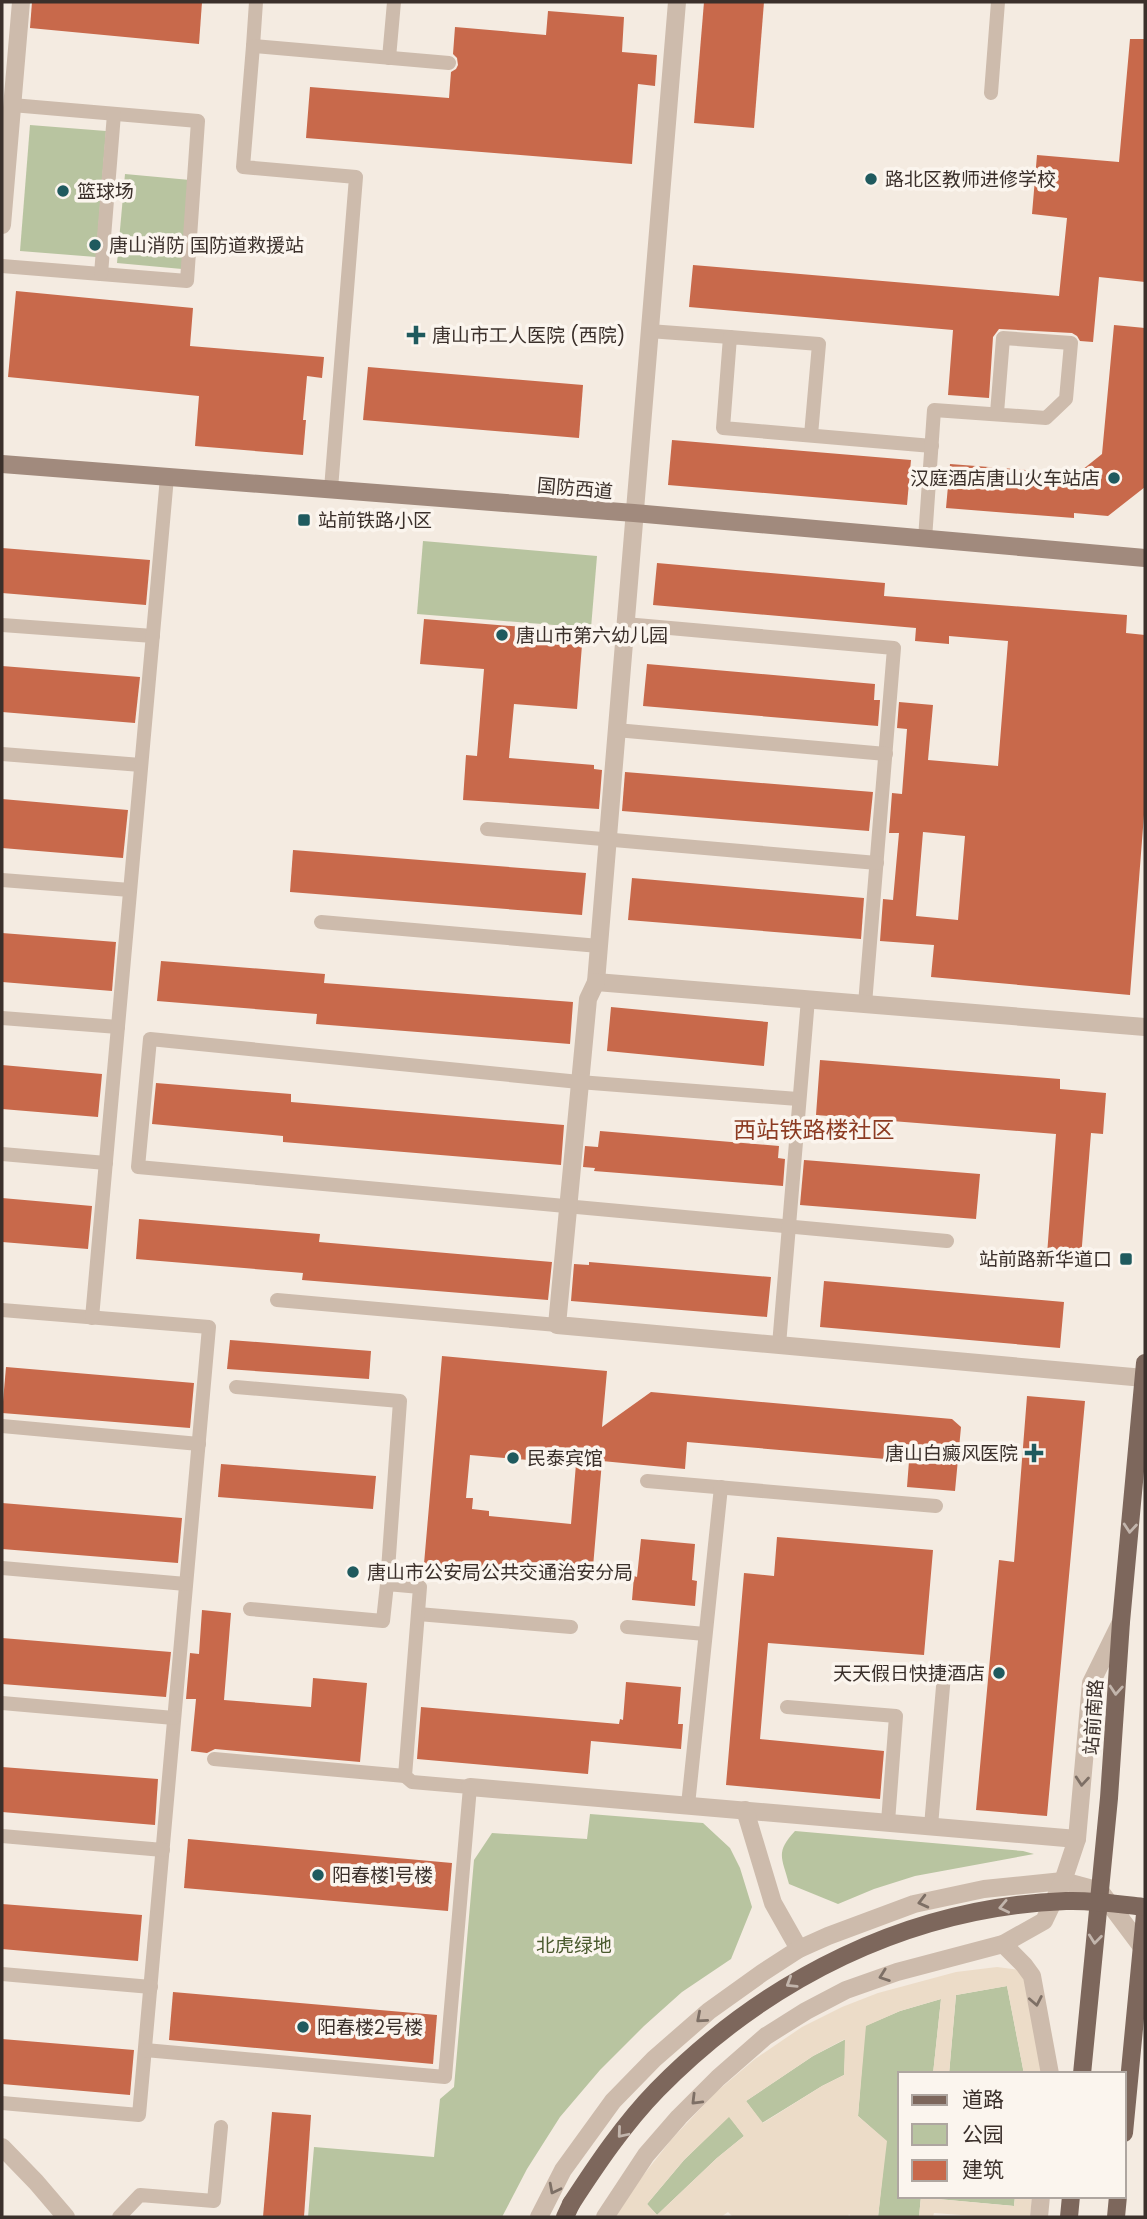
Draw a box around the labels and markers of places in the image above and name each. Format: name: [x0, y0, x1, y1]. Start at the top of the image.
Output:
place label: 路北区教师进修学校: [885, 166, 1056, 193]
marker: 路北区教师进修学校: [863, 171, 879, 187]
place label: 篮球场: [77, 178, 134, 205]
marker: 篮球场: [55, 183, 71, 199]
place label: 唐山消防 国防道救援站: [109, 232, 304, 259]
marker: 唐山消防 国防道救援站: [87, 237, 103, 253]
place label: 唐山市工人医院 (西院): [432, 322, 625, 349]
marker: 唐山市工人医院 (西院): [406, 325, 426, 345]
place label: 汉庭酒店唐山火车站店: [910, 465, 1100, 492]
marker: 汉庭酒店唐山火车站店: [1106, 470, 1122, 486]
place label: 站前铁路小区: [318, 507, 432, 534]
marker: 站前铁路小区: [296, 512, 312, 528]
place label: 唐山市第六幼儿园: [516, 622, 668, 649]
marker: 唐山市第六幼儿园: [494, 627, 510, 643]
place label: 站前路新华道口: [979, 1246, 1112, 1273]
marker: 站前路新华道口: [1118, 1251, 1134, 1267]
place label: 唐山白癜风医院: [885, 1440, 1018, 1467]
marker: 唐山白癜风医院: [1024, 1443, 1044, 1463]
place label: 民泰宾馆: [527, 1445, 603, 1472]
marker: 民泰宾馆: [505, 1450, 521, 1466]
place label: 唐山市公安局公共交通治安分局: [367, 1559, 633, 1586]
marker: 唐山市公安局公共交通治安分局: [345, 1564, 361, 1580]
place label: 天天假日快捷酒店: [833, 1660, 985, 1687]
marker: 天天假日快捷酒店: [991, 1665, 1007, 1681]
place label: 阳春楼1号楼: [332, 1862, 433, 1889]
marker: 阳春楼1号楼: [310, 1867, 326, 1883]
place label: 阳春楼2号楼: [317, 2014, 423, 2041]
marker: 阳春楼2号楼: [295, 2019, 311, 2035]

